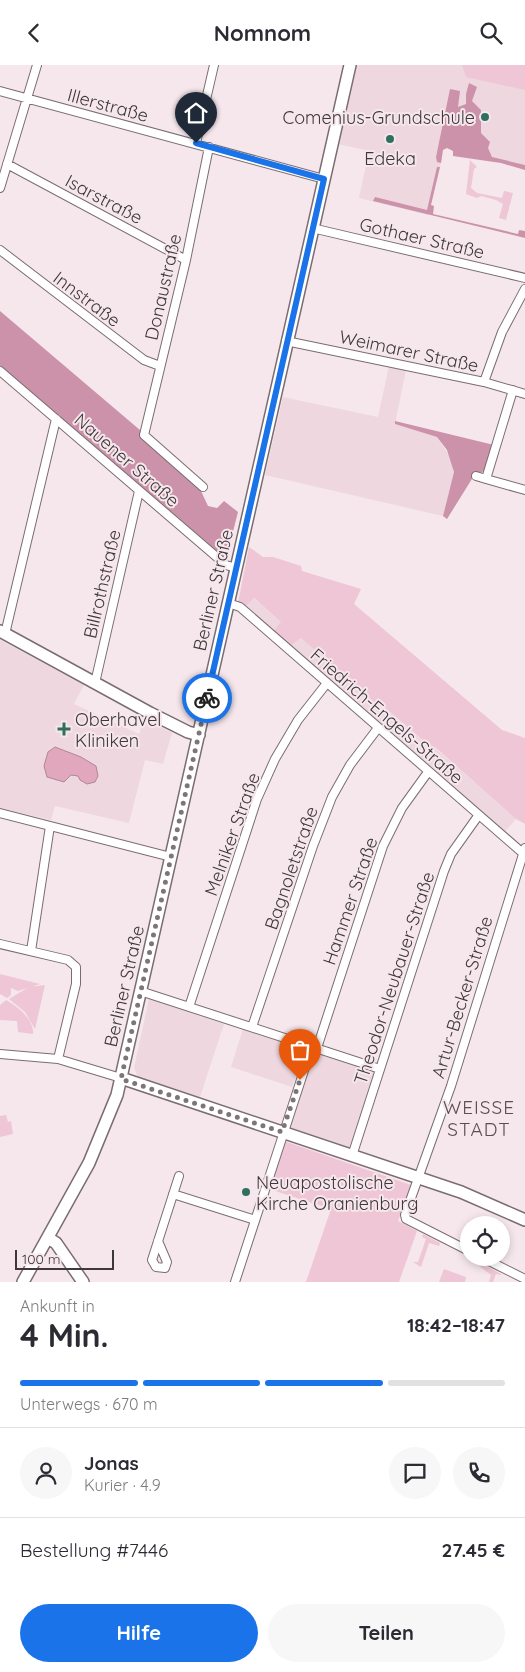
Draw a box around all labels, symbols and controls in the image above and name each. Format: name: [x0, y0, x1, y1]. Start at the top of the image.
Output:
icon: back: [20, 19, 48, 47]
text: Nomnom: [214, 19, 311, 47]
icon: search: [477, 19, 505, 47]
street label: Illerstraße: [65, 83, 151, 127]
pin: [175, 92, 217, 143]
icon: home: [182, 99, 210, 127]
place label: Comenius-Grundschule: [282, 106, 475, 129]
marker: Comenius-Grundschule: [479, 111, 491, 123]
marker: Edeka: [384, 133, 396, 145]
place label: Edeka: [364, 147, 416, 170]
street label: Isarstraße: [61, 169, 147, 229]
street label: Gothaer Straße: [357, 212, 487, 264]
street label: Donaustraße: [140, 232, 186, 342]
street label: Innstraße: [49, 266, 125, 332]
street label: Weimarer Straße: [337, 325, 481, 377]
street label: Nauener Straße: [70, 408, 184, 512]
street label: Billrothstraße: [78, 527, 126, 641]
street label: Berliner Straße: [188, 527, 238, 653]
street label: Friedrich-Engels-Straße: [306, 643, 468, 789]
courier: [182, 673, 232, 723]
icon: bike: [193, 684, 221, 712]
place label: Oberhavel Kliniken: [75, 708, 161, 752]
marker: Oberhavel Kliniken: [57, 722, 71, 736]
street label: Melniker Straße: [199, 769, 265, 899]
street label: Bagnoletstraße: [259, 803, 323, 933]
street label: Hammer Straße: [317, 834, 383, 968]
street label: Theodor-Neubauer-Straße: [349, 869, 439, 1087]
street label: Artur-Becker-Straße: [426, 913, 498, 1081]
street label: Berliner Straße: [99, 923, 149, 1049]
pin: [279, 1029, 321, 1080]
icon: bag: [286, 1036, 314, 1064]
district label: WEISSE STADT: [443, 1095, 515, 1141]
place label: Neuapostolische Kirche Oranienburg: [256, 1171, 418, 1215]
marker: Neuapostolische Kirche Oranienburg: [240, 1186, 252, 1198]
map controls: [460, 1216, 510, 1266]
button: locate: [460, 1216, 510, 1266]
scale bar: [15, 1247, 114, 1270]
text: 100 m: [22, 1250, 60, 1268]
text: Ankunft in: [20, 1296, 95, 1316]
text: 18:42–18:47: [407, 1313, 505, 1337]
text: 4 Min.: [20, 1315, 109, 1355]
text: Unterwegs · 670 m: [20, 1394, 157, 1414]
button: person: [20, 1447, 72, 1499]
button: chat: [389, 1447, 441, 1499]
button: phone: [453, 1447, 505, 1499]
text: Jonas: [84, 1451, 139, 1475]
text: Kurier · 4.9: [84, 1475, 161, 1495]
text: Bestellung #7446: [20, 1538, 168, 1562]
text: 27.45 €: [442, 1538, 505, 1562]
button: Hilfe: [20, 1604, 258, 1662]
button: Teilen: [268, 1604, 505, 1662]

